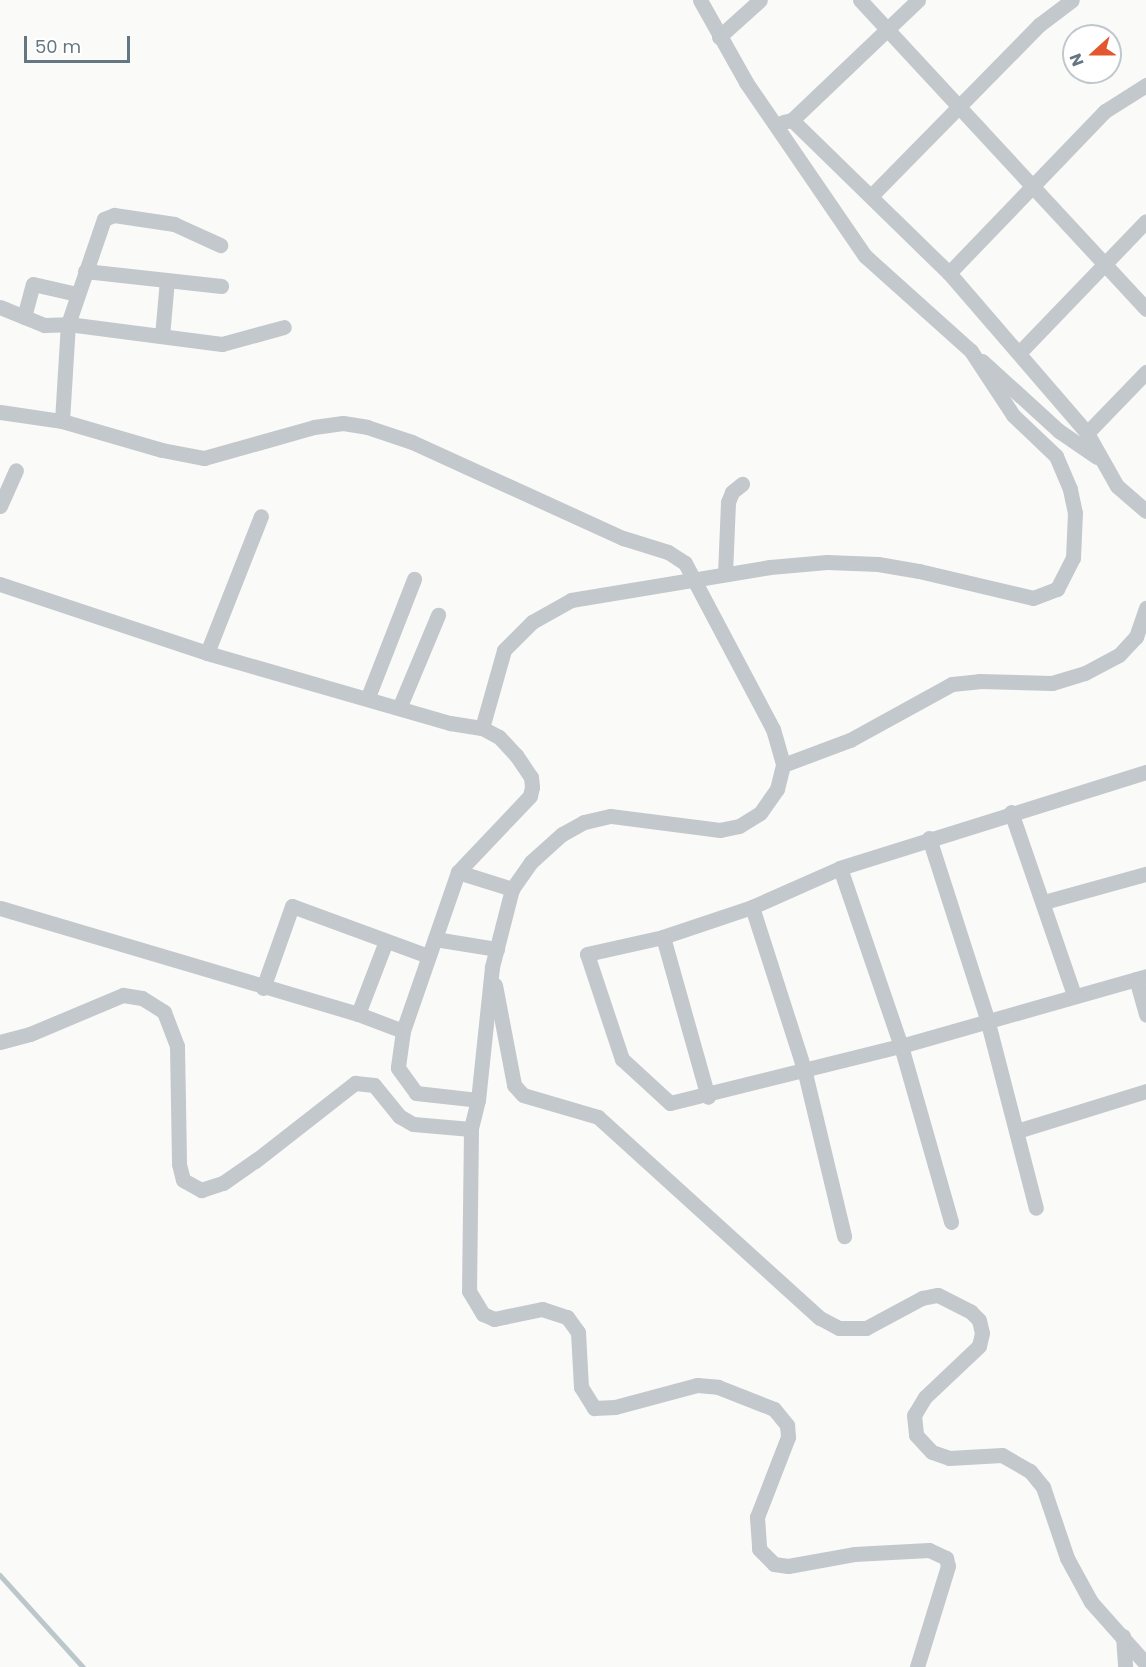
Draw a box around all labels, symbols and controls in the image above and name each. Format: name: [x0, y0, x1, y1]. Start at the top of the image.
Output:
scale bar: [27, 24, 134, 62]
north arrow: [1062, 24, 1122, 84]
text: 50 m: [35, 34, 81, 59]
text: N: [1064, 50, 1089, 70]

